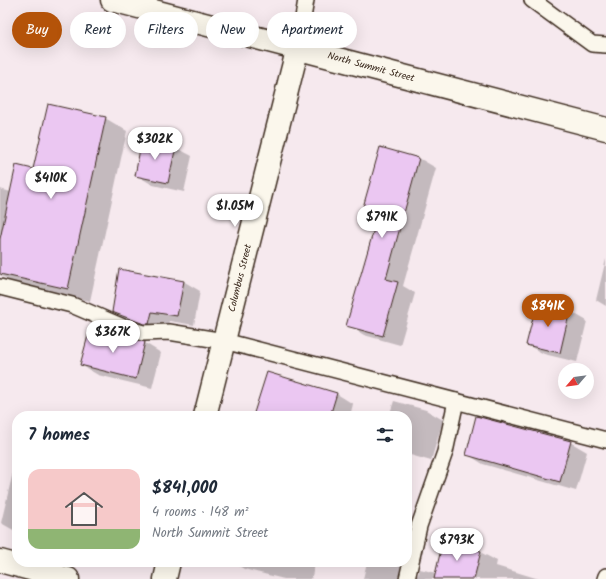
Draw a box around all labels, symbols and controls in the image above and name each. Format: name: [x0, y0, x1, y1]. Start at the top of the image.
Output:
chip: Buy: [12, 12, 62, 48]
chip: Rent: [70, 12, 126, 48]
chip: Filters: [134, 12, 198, 48]
chip: New: [206, 12, 259, 48]
chip: Apartment: [267, 12, 357, 48]
street label: North Summit Street: [326, 48, 416, 86]
pin: $302K: [127, 127, 183, 161]
text: $302K: [137, 129, 173, 150]
pin: $410K: [23, 166, 79, 200]
text: $410K: [34, 168, 68, 189]
pin: $1.05M: [202, 194, 268, 228]
text: $1.05M: [216, 196, 254, 217]
pin: $791K: [354, 205, 410, 239]
text: $791K: [366, 207, 398, 228]
street label: Columbus Street: [224, 242, 256, 314]
pin: $841K: [520, 294, 576, 328]
text: $841K: [531, 296, 565, 317]
pin: $367K: [85, 320, 141, 354]
text: $367K: [95, 322, 131, 343]
north arrow: [558, 363, 594, 399]
map controls: [558, 363, 594, 399]
text: 7 homes: [28, 422, 90, 449]
icon: filters: [374, 424, 396, 446]
text: $841,000: [152, 475, 217, 502]
icon: home: [60, 485, 108, 533]
text: 4 rooms · 148 m²: [152, 502, 249, 523]
text: North Summit Street: [152, 523, 268, 544]
pin: $793K: [429, 528, 485, 562]
text: $793K: [439, 530, 475, 551]

